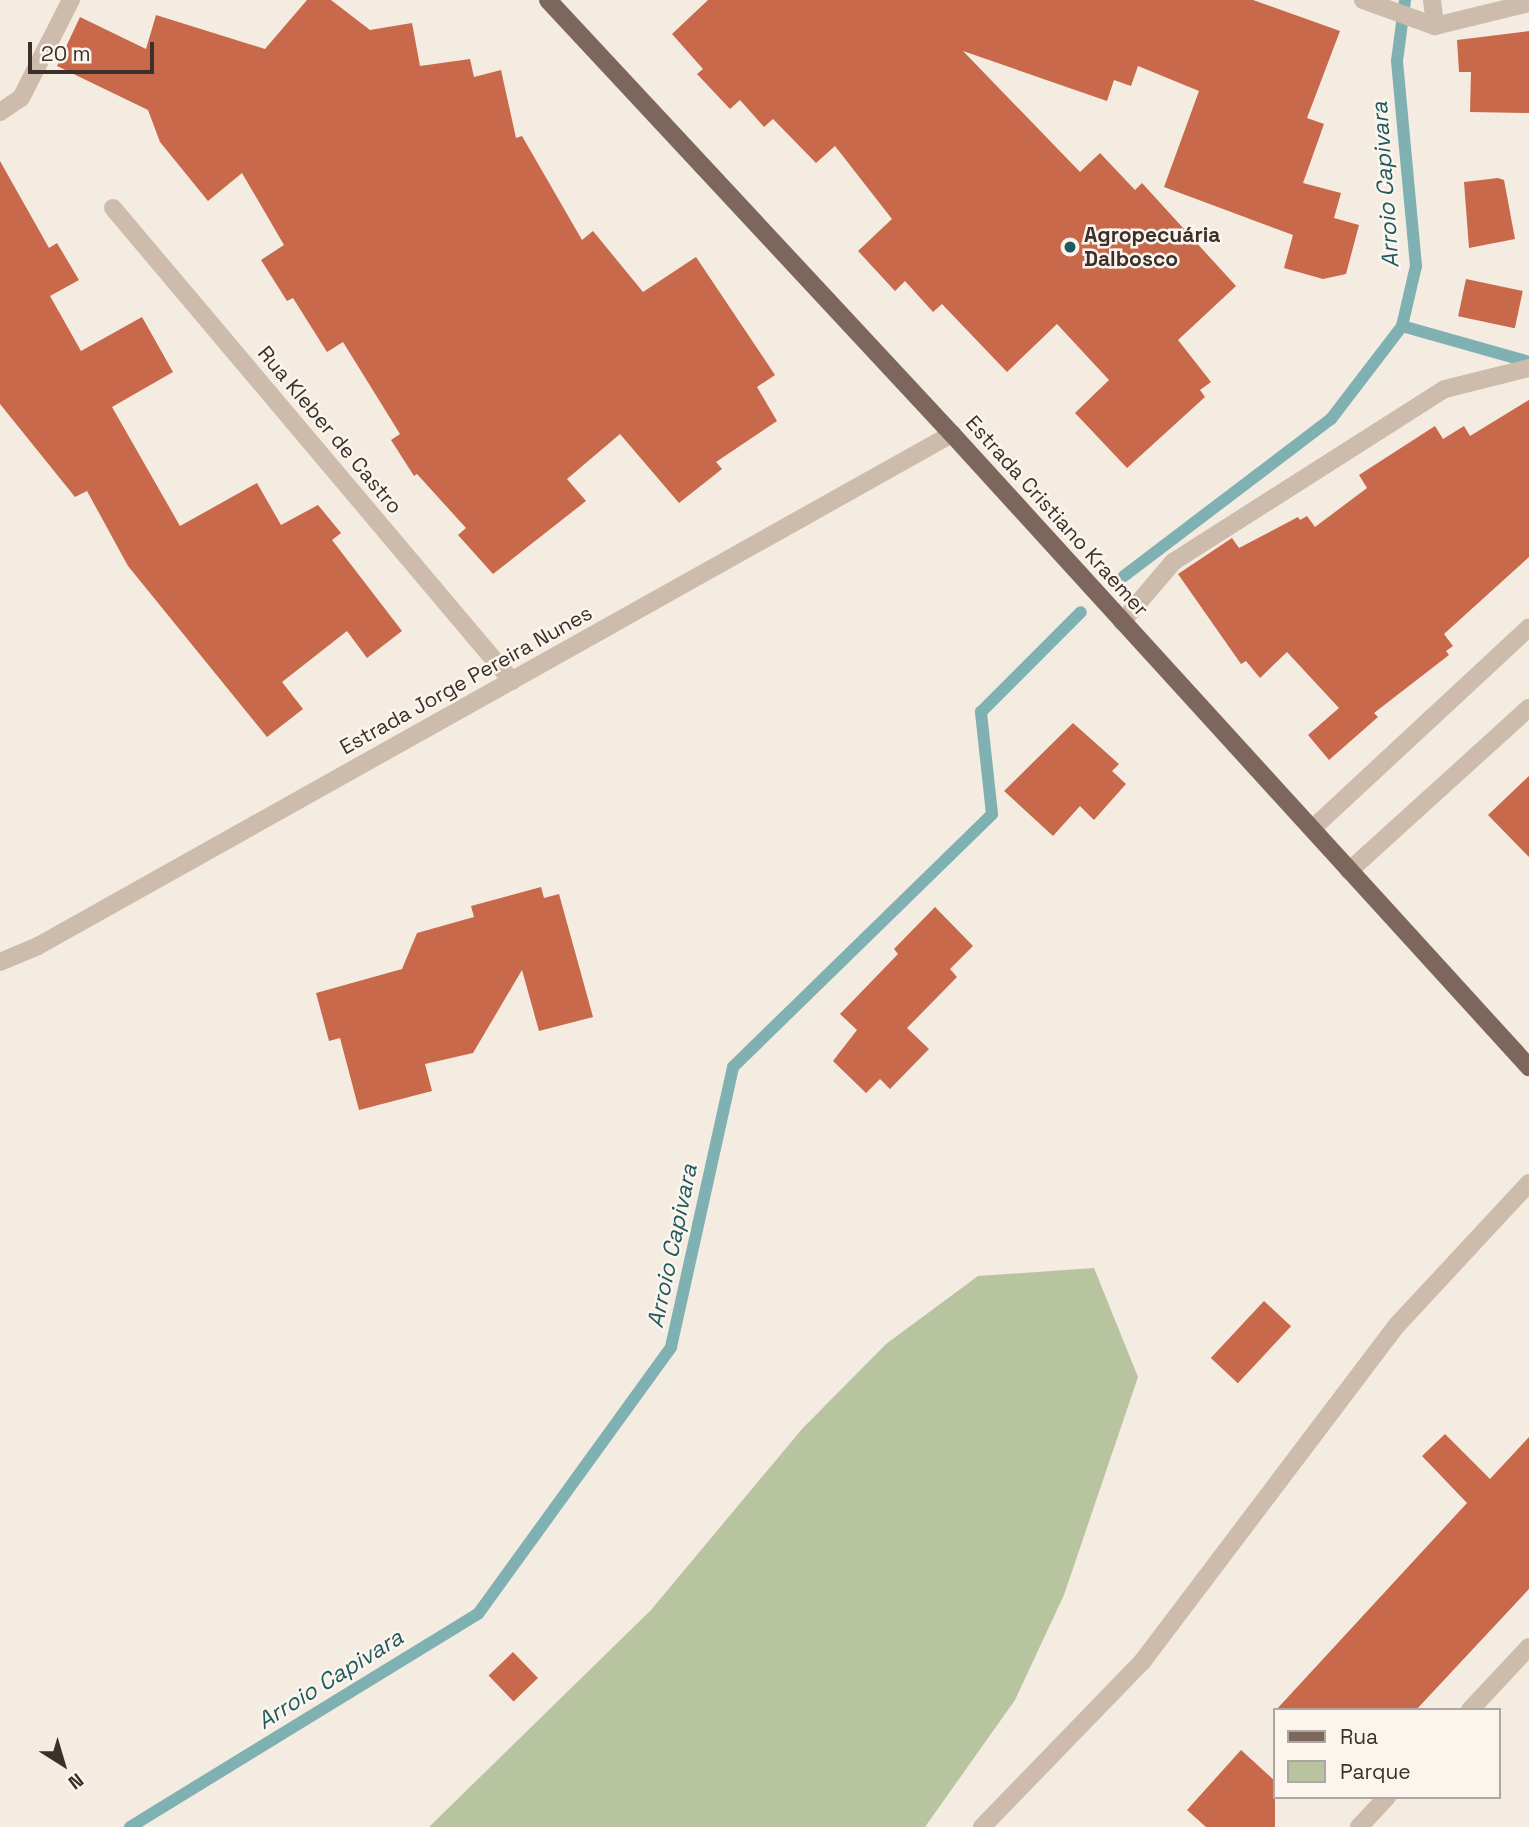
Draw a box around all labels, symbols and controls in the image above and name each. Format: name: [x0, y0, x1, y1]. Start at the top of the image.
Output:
scale bar: [32, 28, 158, 72]
text: 20 m: [41, 40, 91, 67]
water label: Arroio Capivara: [1365, 101, 1405, 269]
place label: Agropecuária Dalbosco: [1084, 222, 1220, 272]
marker: Agropecuária Dalbosco: [1062, 239, 1078, 255]
street label: Rua Kleber de Castro: [253, 341, 407, 519]
street label: Estrada Cristiano Kraemer: [960, 411, 1154, 621]
street label: Estrada Jorge Pereira Nunes: [336, 600, 596, 760]
water label: Arroio Capivara: [641, 1162, 703, 1330]
water label: Arroio Capivara: [252, 1623, 408, 1735]
legend: [1274, 1708, 1501, 1799]
text: Rua: [1340, 1723, 1378, 1750]
north arrow: [28, 1729, 98, 1799]
text: Parque: [1340, 1758, 1411, 1785]
text: N: [63, 1767, 89, 1795]

